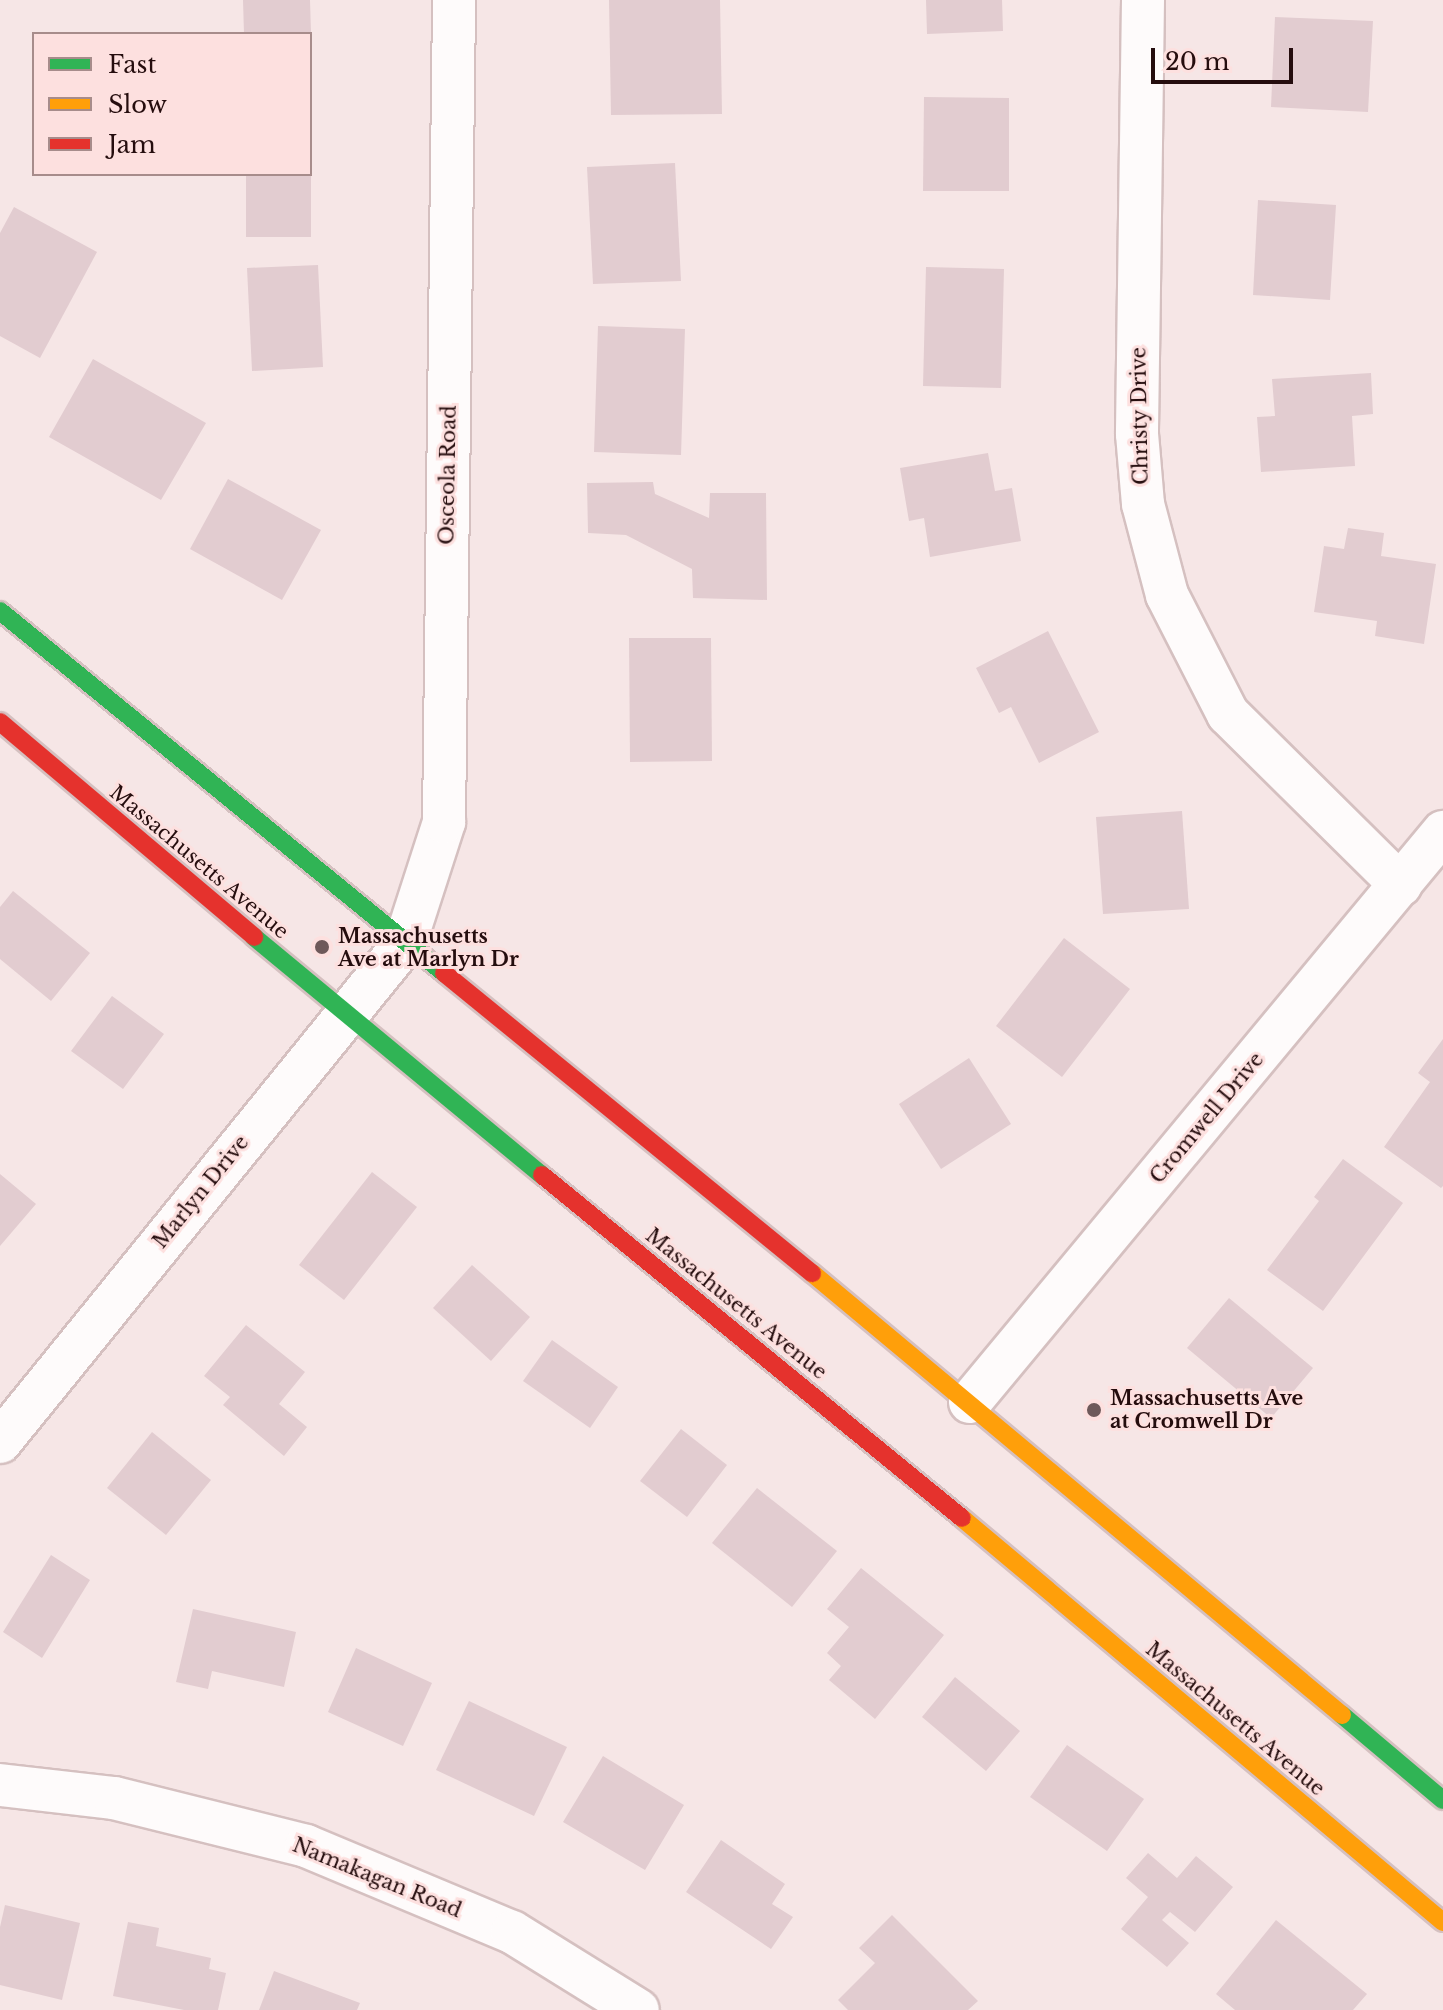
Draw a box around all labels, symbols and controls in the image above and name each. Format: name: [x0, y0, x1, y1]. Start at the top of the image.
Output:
legend: [32, 32, 312, 176]
scale bar: [1155, 32, 1297, 82]
text: 20 m: [1165, 47, 1230, 76]
text: Fast: [108, 50, 156, 79]
text: Slow: [108, 90, 167, 119]
text: Jam: [108, 130, 156, 159]
street label: Christy Drive: [1127, 347, 1153, 485]
street label: Osceola Road: [435, 405, 461, 545]
street label: Massachusetts Avenue: [104, 780, 294, 944]
place label: Massachusetts Ave at Marlyn Dr: [338, 924, 519, 971]
marker: Massachusetts Ave at Marlyn Dr: [313, 938, 331, 956]
street label: Cromwell Drive: [1145, 1048, 1269, 1188]
street label: Marlyn Drive: [148, 1131, 254, 1253]
street label: Massachusetts Avenue: [640, 1223, 832, 1385]
place label: Massachusetts Ave at Cromwell Dr: [1110, 1386, 1304, 1433]
marker: Massachusetts Ave at Cromwell Dr: [1085, 1401, 1103, 1419]
street label: Massachusetts Avenue: [1140, 1637, 1330, 1801]
street label: Namakagan Road: [289, 1833, 465, 1923]

